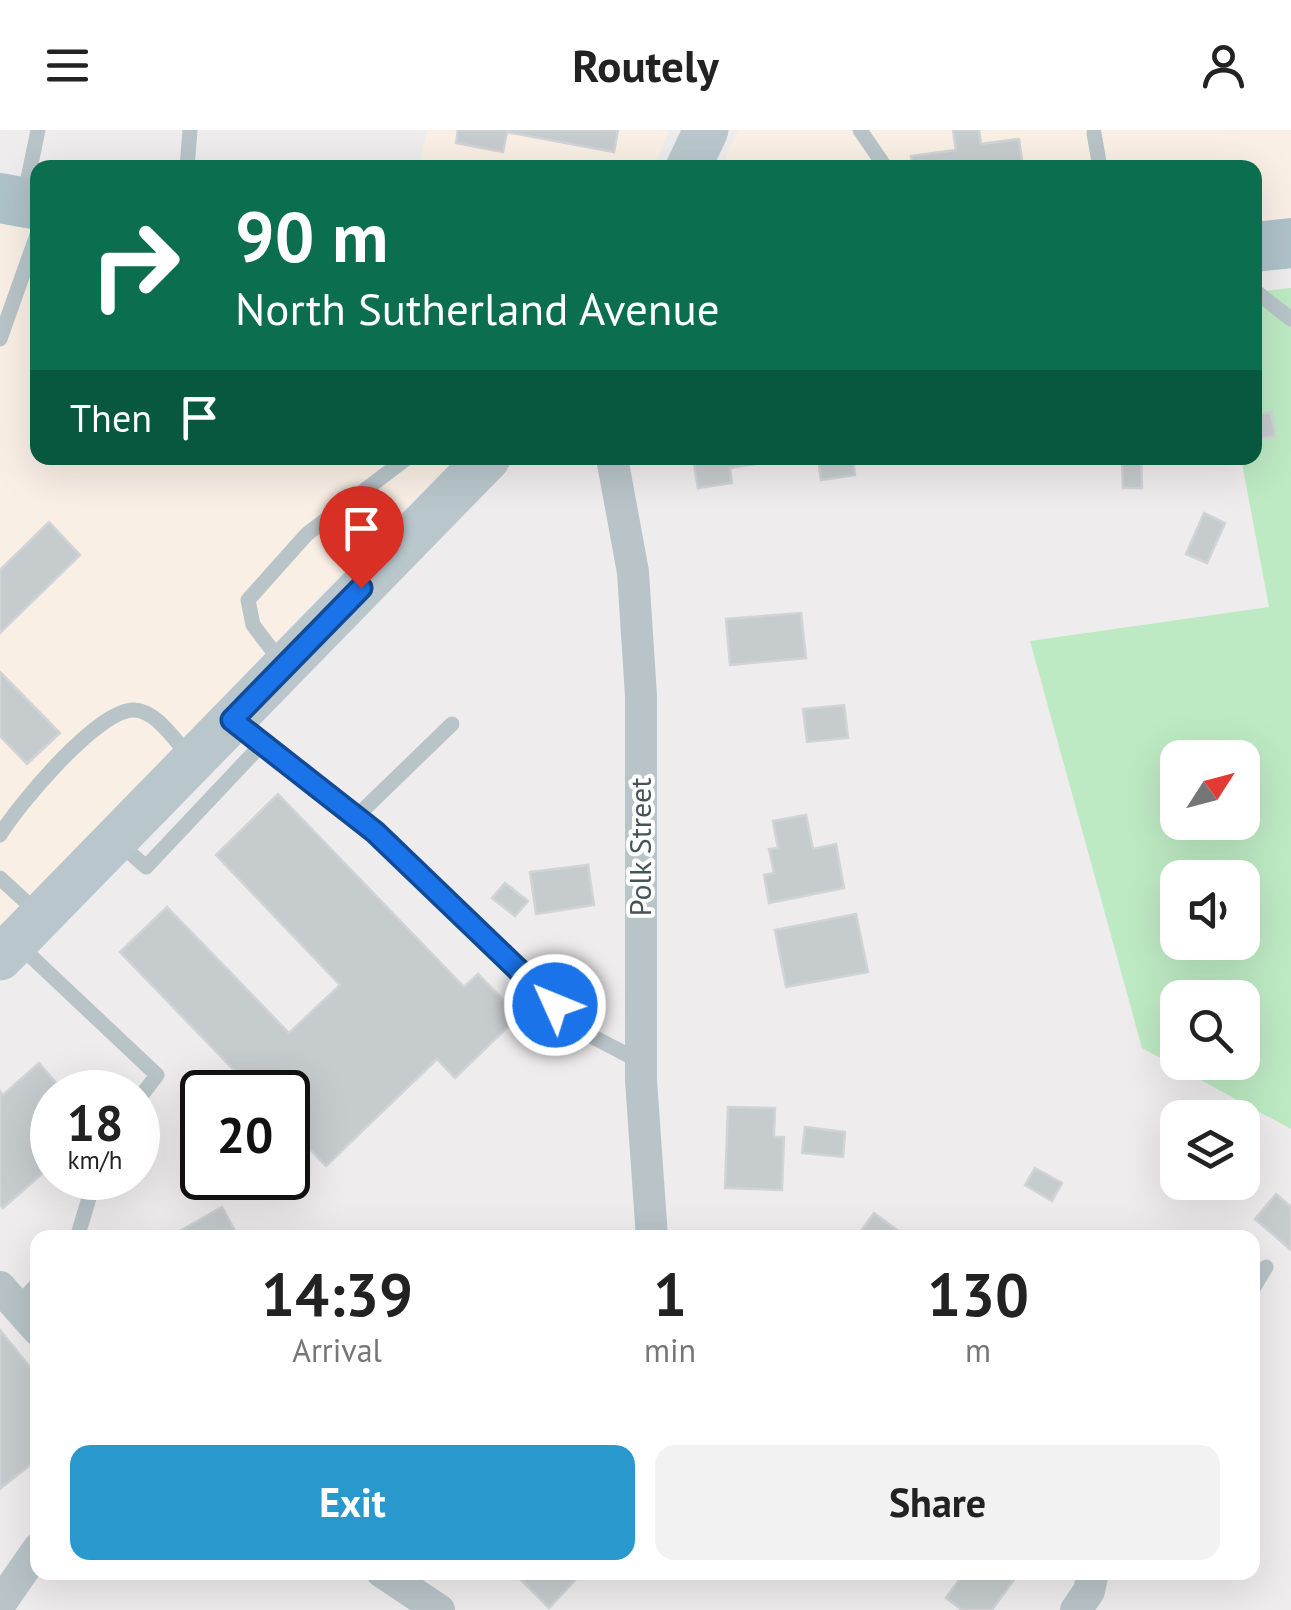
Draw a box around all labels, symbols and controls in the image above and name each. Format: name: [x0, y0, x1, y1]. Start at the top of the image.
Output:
text: Routely: [572, 36, 719, 94]
icon: menu: [40, 38, 95, 93]
icon: person: [1196, 38, 1251, 93]
text: 90 m: [235, 191, 388, 281]
icon: right: [70, 200, 200, 330]
text: North Sutherland Avenue: [235, 279, 720, 337]
icon: arrive: [172, 390, 227, 445]
text: Then: [70, 393, 152, 442]
pin: [319, 486, 404, 589]
icon: arrive: [334, 501, 389, 556]
north arrow: [1160, 740, 1260, 840]
map controls: [1160, 740, 1260, 1200]
street label: Polk Street: [620, 778, 659, 916]
button: sound: [1160, 860, 1260, 960]
position arrow: [503, 953, 607, 1057]
button: search: [1160, 980, 1260, 1080]
speed limit sign: 20: [180, 1070, 310, 1200]
text: 18: [67, 1090, 123, 1155]
button: layers: [1160, 1100, 1260, 1200]
text: km/h: [68, 1144, 122, 1176]
text: 14:39: [261, 1255, 413, 1333]
text: 1: [653, 1255, 687, 1333]
text: 130: [927, 1255, 1029, 1333]
text: Arrival: [292, 1329, 382, 1371]
text: min: [644, 1329, 696, 1371]
text: m: [965, 1329, 991, 1371]
button: Exit: [70, 1445, 635, 1560]
button: Share: [655, 1445, 1220, 1560]

